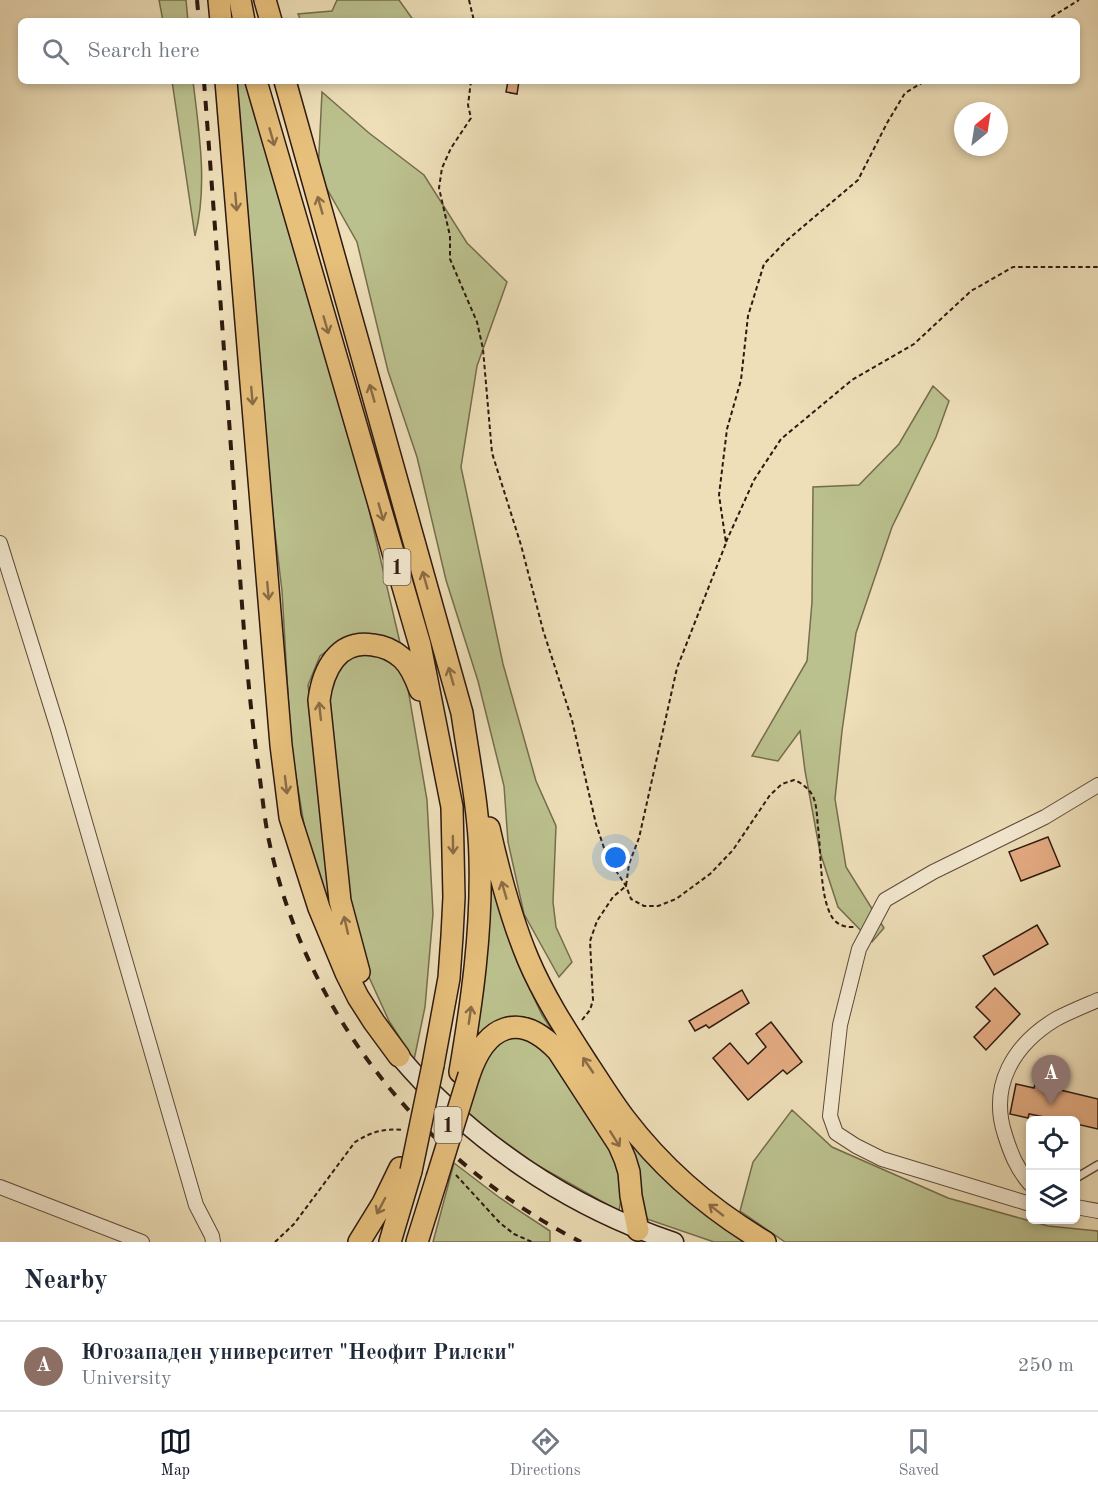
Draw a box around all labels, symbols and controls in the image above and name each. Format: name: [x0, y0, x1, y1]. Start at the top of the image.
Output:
search box: [18, 18, 1080, 84]
icon: search: [39, 35, 72, 68]
text: Search here: [87, 40, 200, 62]
north arrow: [954, 102, 1008, 156]
one-way arrow: [267, 127, 278, 146]
one-way arrow: [231, 192, 242, 212]
one-way arrow: [314, 196, 325, 215]
one-way arrow: [321, 315, 332, 334]
one-way arrow: [366, 384, 377, 403]
one-way arrow: [247, 386, 258, 406]
one-way arrow: [376, 502, 387, 521]
road number: 1: [384, 549, 410, 585]
one-way arrow: [418, 571, 430, 590]
one-way arrow: [263, 580, 274, 600]
one-way arrow: [445, 667, 456, 686]
one-way arrow: [314, 701, 325, 721]
one-way arrow: [280, 775, 291, 794]
one-way arrow: [447, 835, 459, 855]
your location: [601, 843, 630, 872]
one-way arrow: [497, 881, 509, 900]
one-way arrow: [339, 916, 351, 935]
one-way arrow: [464, 1005, 475, 1025]
pin: A: [1032, 1056, 1070, 1105]
one-way arrow: [582, 1057, 594, 1073]
road number: 1: [434, 1107, 462, 1143]
map controls: [1026, 1116, 1080, 1224]
button: locate: [1026, 1116, 1080, 1170]
one-way arrow: [609, 1130, 621, 1147]
button: layers: [1026, 1170, 1080, 1224]
one-way arrow: [375, 1197, 387, 1214]
one-way arrow: [709, 1204, 725, 1217]
text: Nearby: [24, 1268, 108, 1294]
text: Югозападен университет "Неофит Рилски": [81, 1342, 515, 1364]
text: A: [36, 1356, 51, 1376]
text: 250 m: [1018, 1356, 1074, 1376]
text: University: [81, 1369, 172, 1389]
tab: Map: [159, 1425, 192, 1481]
tab: Directions: [510, 1425, 581, 1481]
tab: Saved: [898, 1425, 939, 1481]

